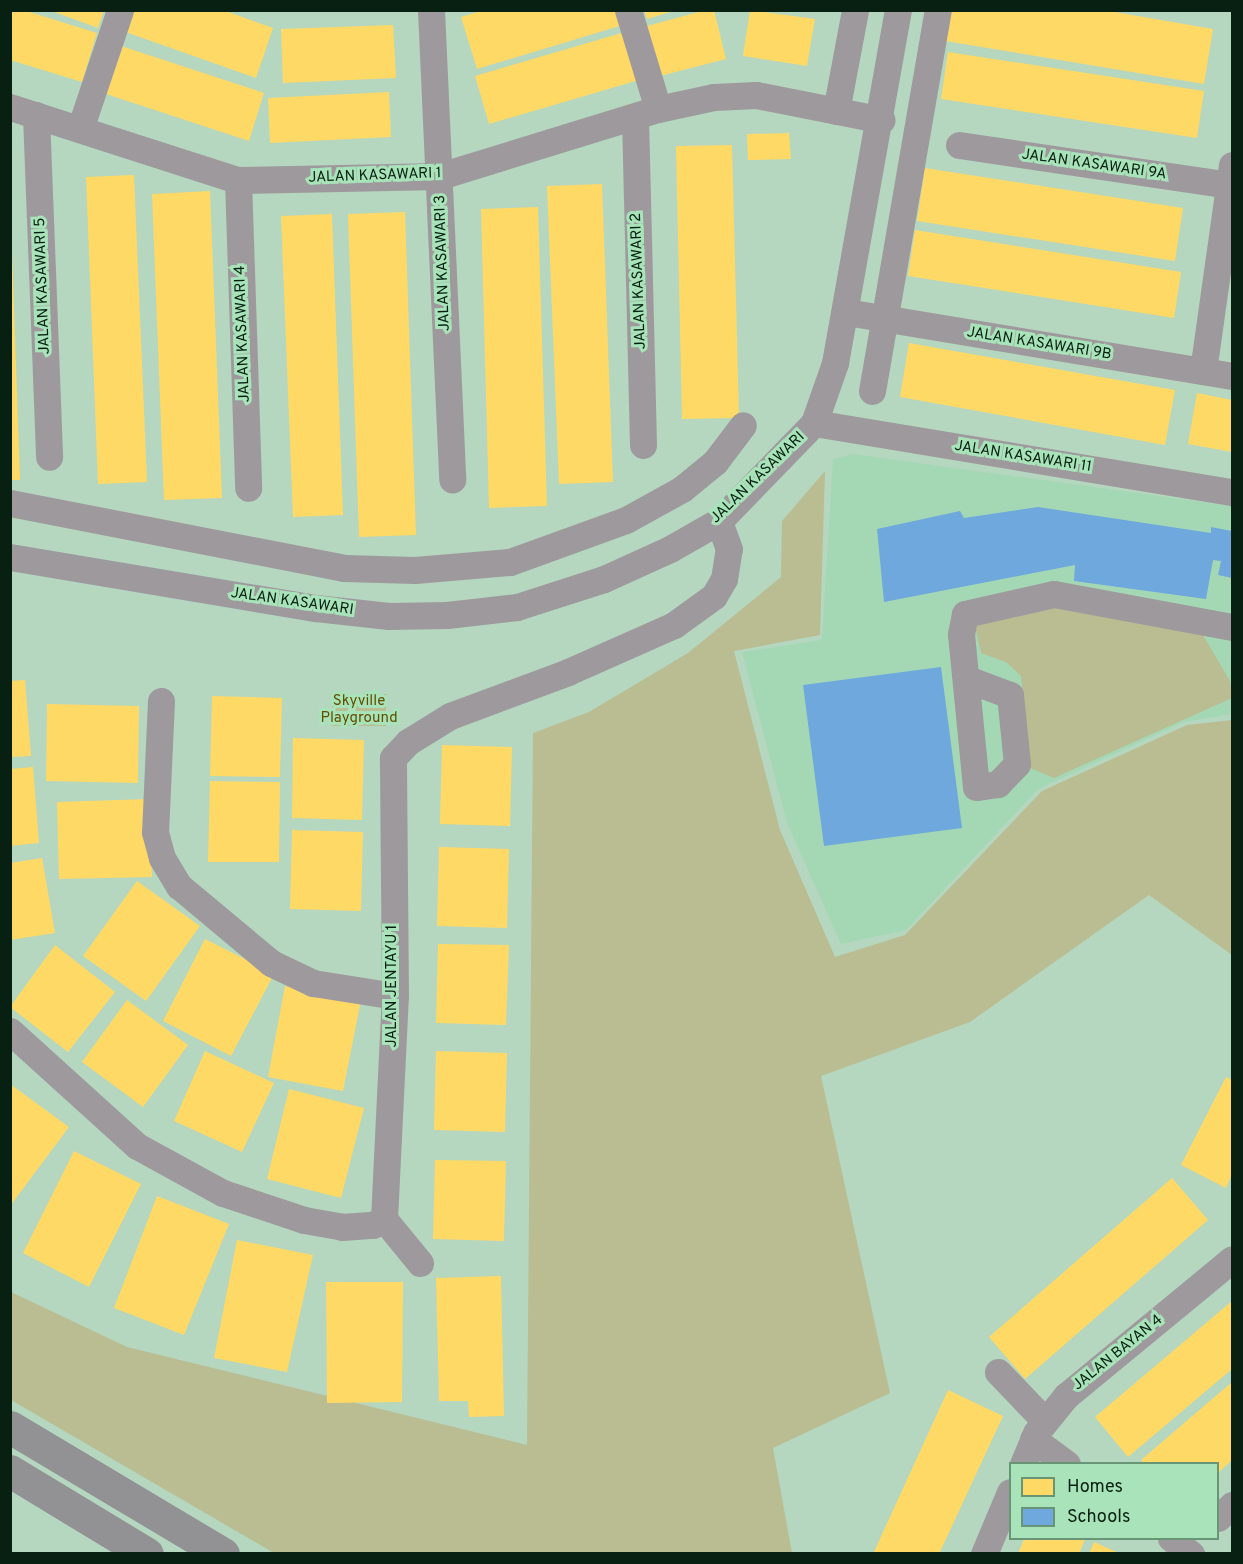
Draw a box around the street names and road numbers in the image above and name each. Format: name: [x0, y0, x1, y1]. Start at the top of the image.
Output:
street label: JALAN KASAWARI 9A: [1020, 146, 1168, 184]
street label: JALAN KASAWARI 1: [308, 165, 442, 187]
street label: JALAN KASAWARI 3: [432, 194, 454, 332]
street label: JALAN KASAWARI 2: [628, 212, 650, 350]
street label: JALAN KASAWARI 5: [32, 217, 54, 355]
street label: JALAN KASAWARI 4: [232, 265, 254, 403]
street label: JALAN KASAWARI 9B: [965, 324, 1113, 364]
street label: JALAN KASAWARI: [707, 428, 809, 528]
street label: JALAN KASAWARI 11: [953, 437, 1093, 477]
street label: JALAN KASAWARI: [229, 584, 355, 620]
street label: JALAN JENTAYU 1: [384, 925, 402, 1047]
street label: JALAN BAYAN 4: [1070, 1311, 1166, 1395]

